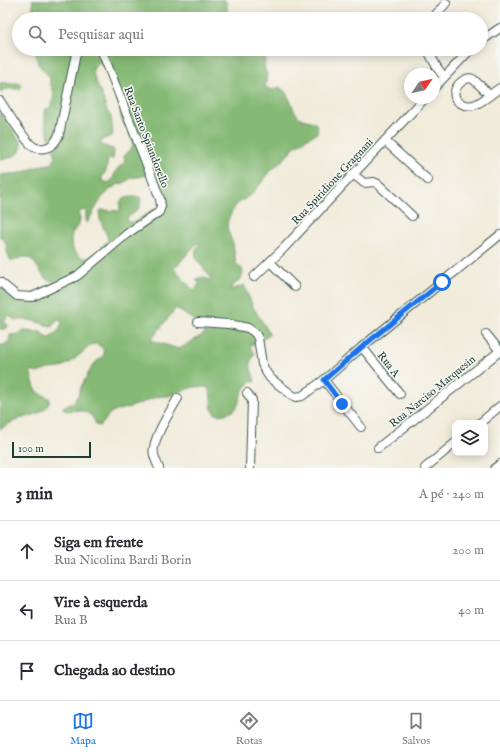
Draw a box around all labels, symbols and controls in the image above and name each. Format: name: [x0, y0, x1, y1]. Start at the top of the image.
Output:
search box: [12, 12, 488, 56]
icon: search: [26, 23, 48, 45]
text: Pesquisar aqui: [58, 25, 144, 44]
north arrow: [404, 68, 440, 104]
street label: Rua Santo Spiandorello: [120, 85, 172, 190]
street label: Rua Spiridione Gragnani: [289, 135, 377, 228]
route start: [433, 273, 451, 291]
street label: Rua A: [374, 349, 403, 381]
street label: Rua Narciso Marquesin: [387, 353, 479, 431]
route end: [333, 395, 351, 413]
map controls: [452, 420, 488, 456]
button: layers: [452, 420, 488, 456]
scale bar: [12, 440, 91, 459]
text: 100 m: [18, 442, 44, 456]
text: 3 min: [16, 484, 53, 505]
text: A pé · 240 m: [419, 486, 484, 503]
text: Siga em frente: [54, 533, 143, 552]
icon: ahead: [16, 540, 38, 562]
text: 200 m: [452, 542, 484, 559]
text: Rua Nicolina Bardi Borin: [54, 552, 192, 569]
text: Vire à esquerda: [54, 593, 147, 612]
icon: left: [16, 600, 38, 622]
text: 40 m: [458, 602, 484, 619]
text: Rua B: [54, 612, 88, 629]
icon: arrive: [16, 660, 38, 682]
text: Chegada ao destino: [54, 661, 175, 680]
tab: Mapa: [70, 710, 96, 748]
tab: Rotas: [236, 710, 262, 748]
tab: Salvos: [402, 710, 430, 748]

